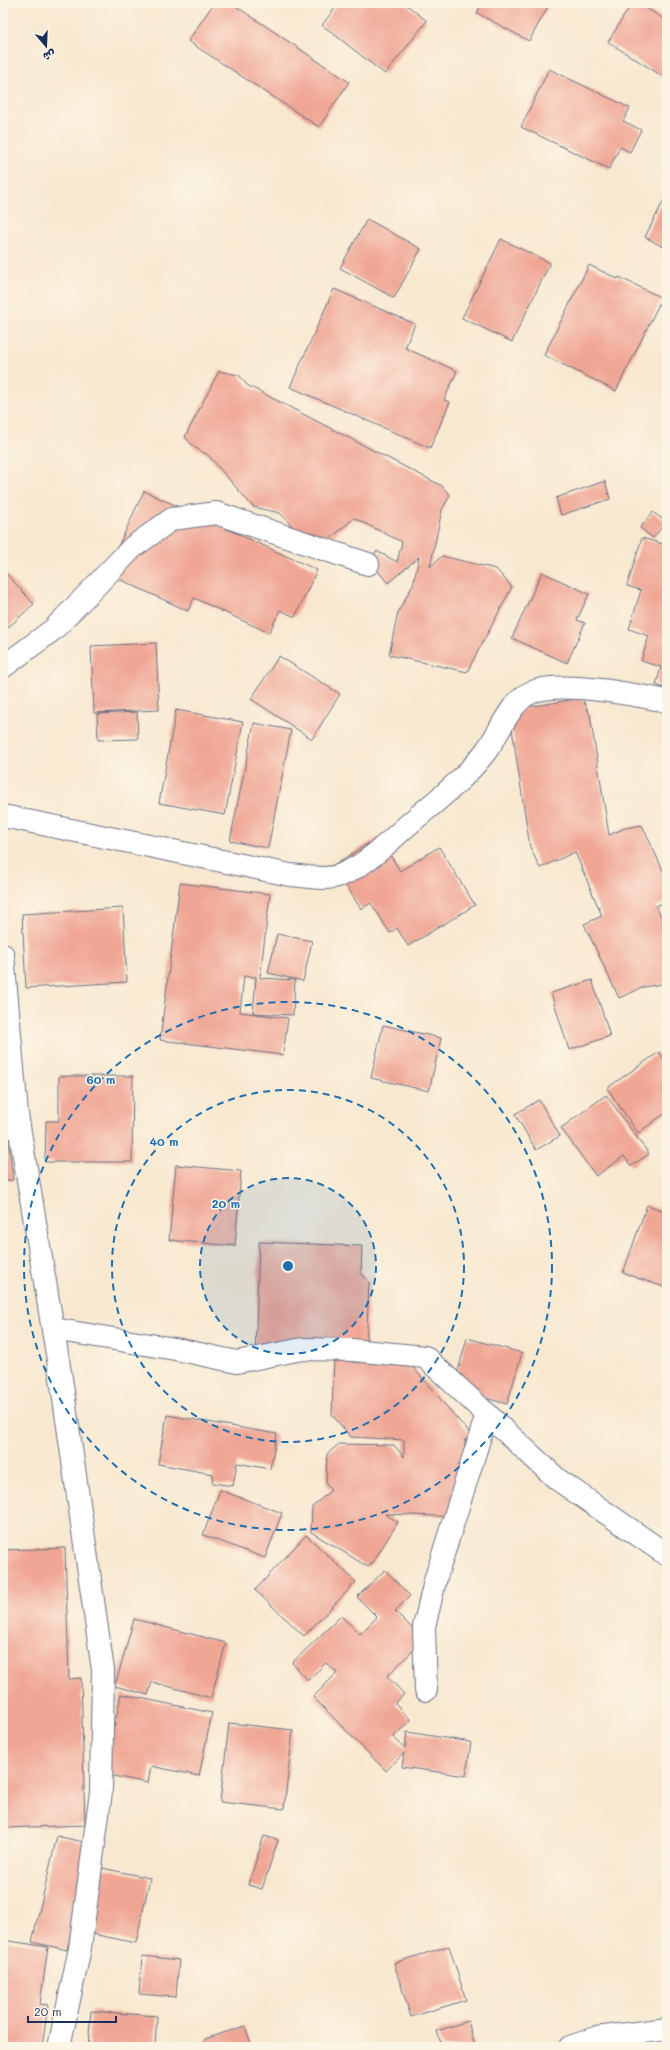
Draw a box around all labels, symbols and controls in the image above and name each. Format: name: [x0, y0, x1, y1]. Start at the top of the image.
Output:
north arrow: [26, 26, 66, 66]
text: ش: [41, 47, 58, 65]
text: 60 m: [87, 1071, 115, 1087]
text: 40 m: [149, 1133, 179, 1149]
text: 20 m: [212, 1195, 240, 1211]
centre of rings: [281, 1259, 295, 1273]
scale bar: [28, 1998, 116, 2024]
text: 20 m: [34, 2003, 62, 2019]

